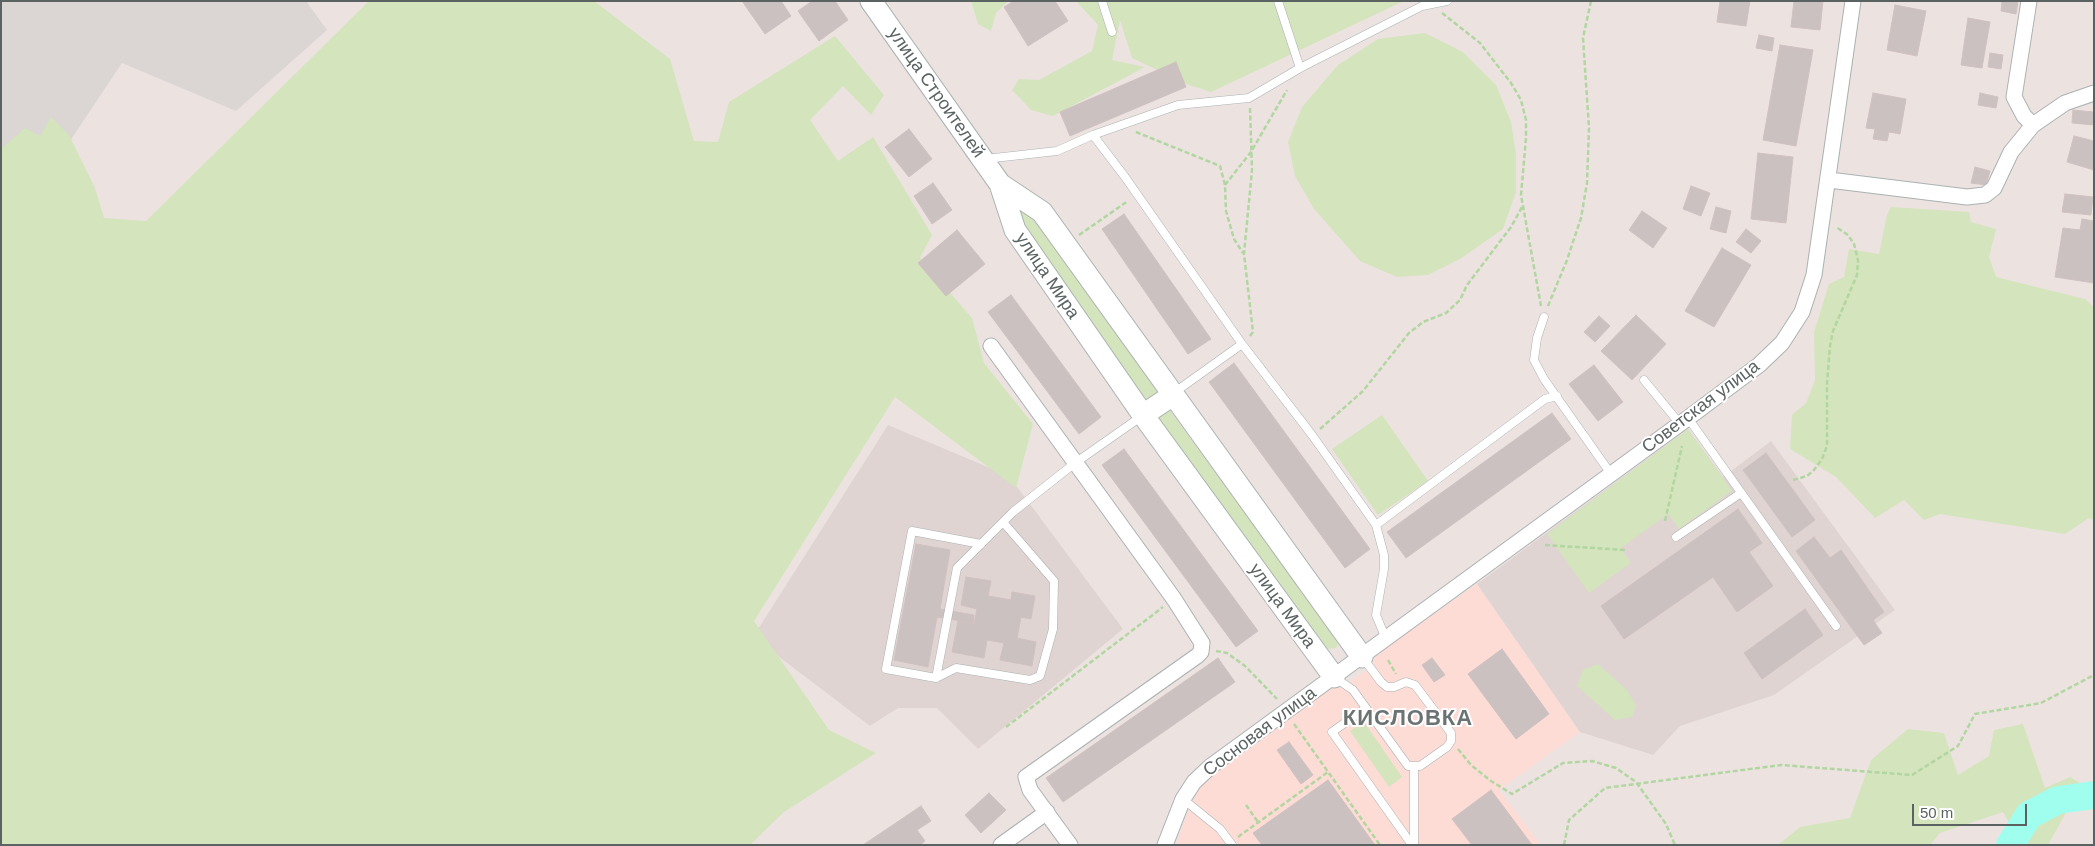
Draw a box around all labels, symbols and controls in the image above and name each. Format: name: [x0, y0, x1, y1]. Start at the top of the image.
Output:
street label: улица Строителей: [883, 24, 989, 162]
street label: улица Мира: [1010, 229, 1084, 323]
street label: Советская улица: [1638, 356, 1764, 458]
street label: улица Мира: [1244, 559, 1320, 653]
street label: Сосновая улица: [1199, 683, 1321, 781]
district label: КИСЛОВКА: [1342, 706, 1474, 732]
scale bar: [1915, 794, 2030, 826]
text: 50 m: [1920, 804, 1953, 821]

